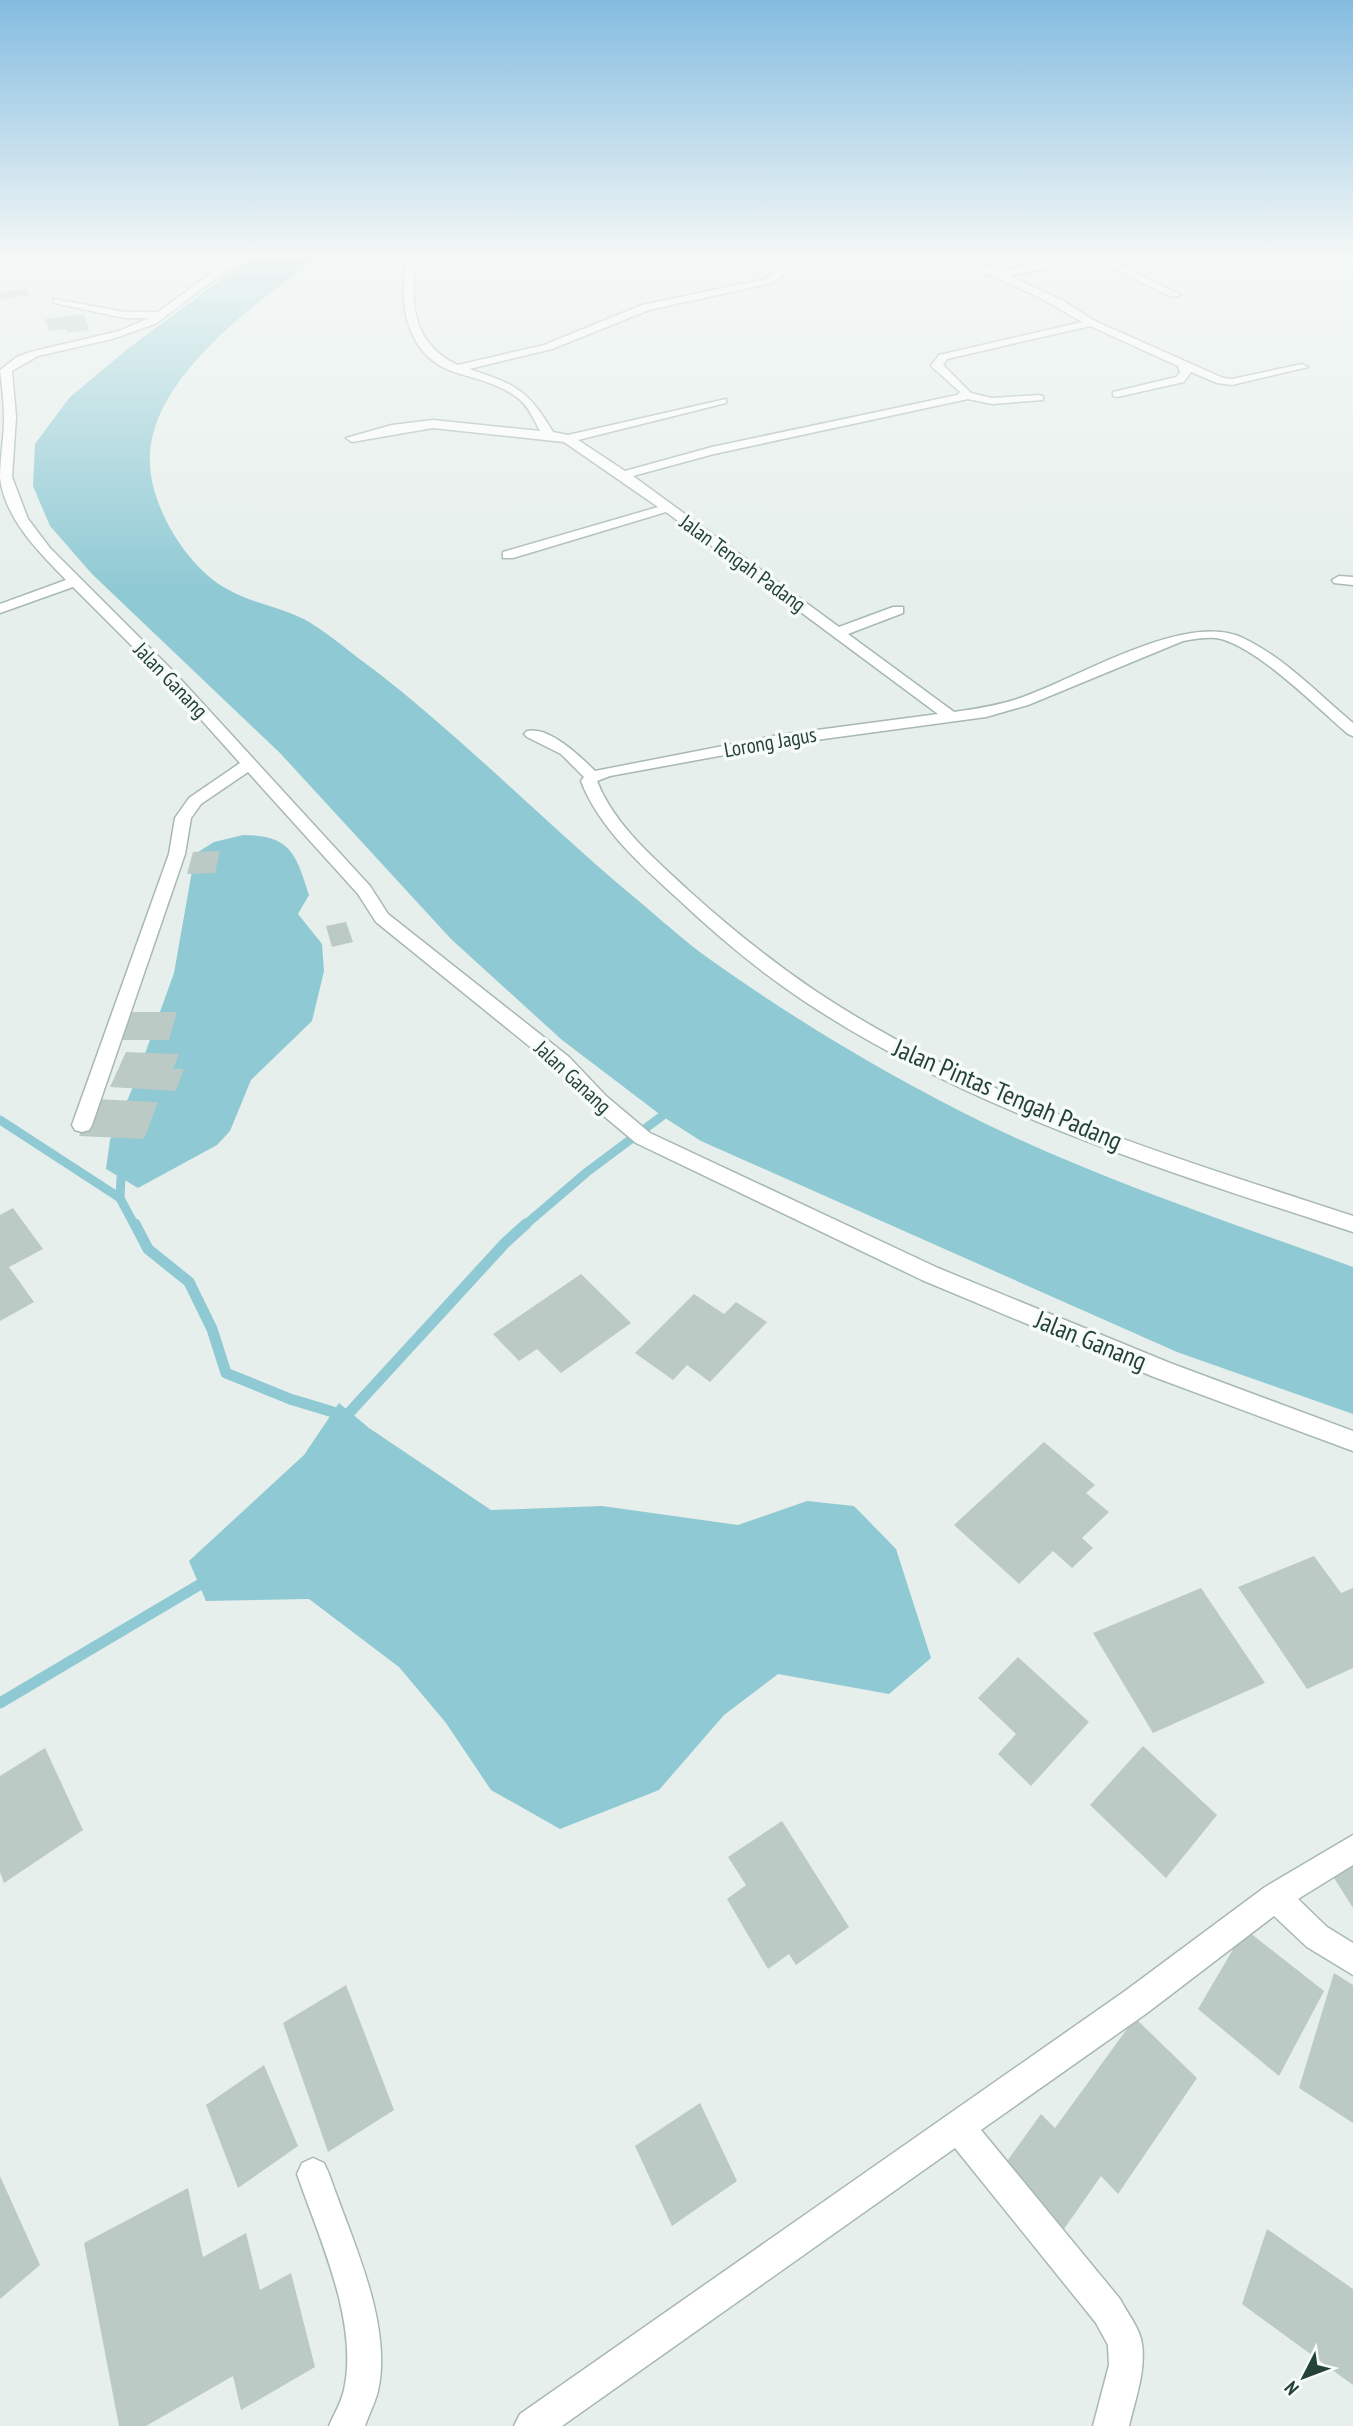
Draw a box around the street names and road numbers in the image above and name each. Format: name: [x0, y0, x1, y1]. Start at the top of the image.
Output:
street label: Jalan Tengah Padang: [674, 508, 811, 618]
street label: Jalan Ganang: [128, 636, 214, 724]
street label: Lorong Jagus: [722, 721, 818, 763]
street label: Jalan Pintas Tengah Padang: [888, 1030, 1127, 1157]
street label: Jalan Ganang: [528, 1034, 617, 1119]
street label: Jalan Ganang: [1029, 1302, 1152, 1377]

